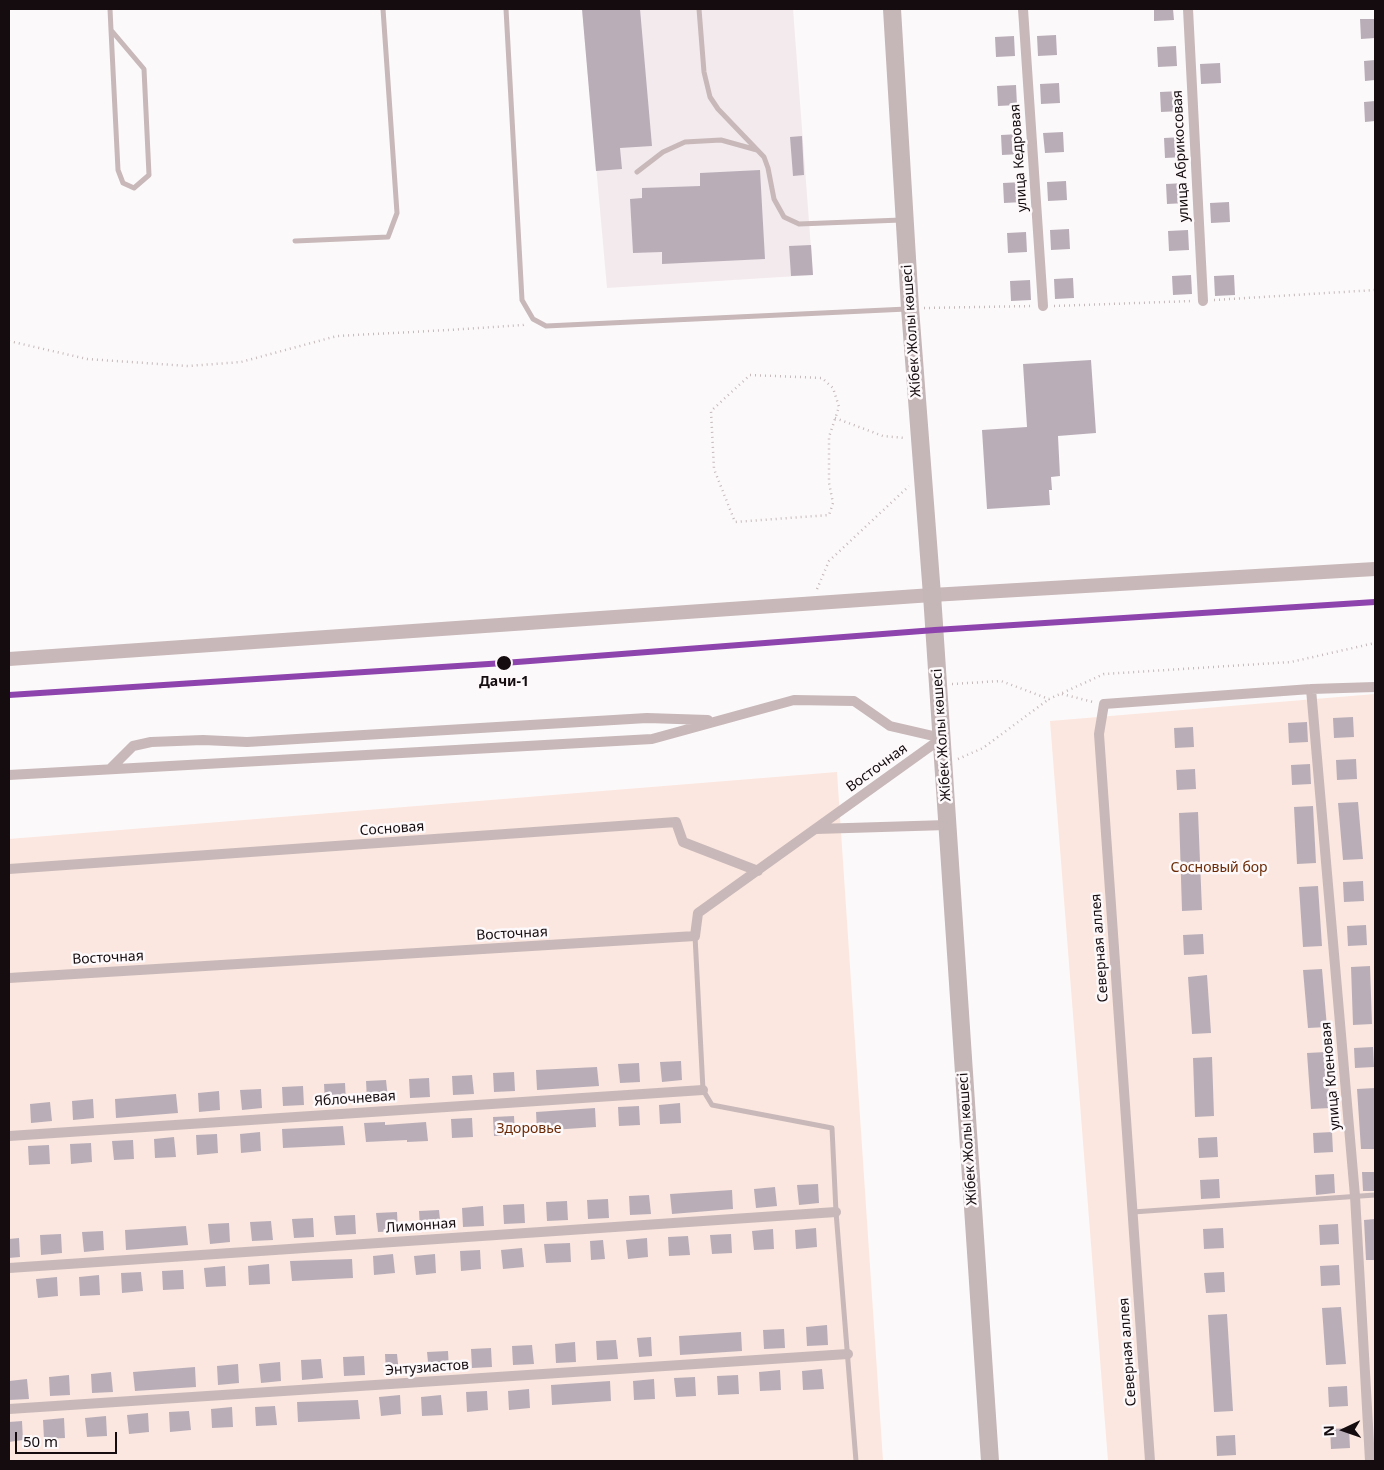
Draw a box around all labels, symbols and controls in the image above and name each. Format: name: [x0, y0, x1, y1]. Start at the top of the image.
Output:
street label: улица Абрикосовая: [1169, 90, 1193, 222]
street label: улица Кедровая: [1007, 103, 1031, 213]
street label: Жібек Жолы көшесі: [899, 264, 925, 398]
marker: Дачи-1: [495, 654, 513, 672]
street label: Жібек Жолы көшесі: [929, 668, 955, 802]
place label: Дачи-1: [479, 674, 529, 690]
street label: Восточная: [843, 740, 911, 796]
street label: Сосновая: [359, 818, 425, 840]
park label: Сосновый бор: [1170, 860, 1268, 876]
street label: Северная аллея: [1088, 893, 1112, 1003]
street label: Восточная: [476, 924, 548, 944]
street label: Восточная: [72, 948, 144, 968]
street label: улица Кленовая: [1318, 1021, 1344, 1131]
street label: Жібек Жолы көшесі: [955, 1072, 981, 1206]
street label: Яблочневая: [314, 1088, 396, 1110]
park label: Здоровье: [497, 1121, 561, 1137]
street label: Лимонная: [385, 1215, 457, 1237]
street label: Северная аллея: [1116, 1297, 1140, 1407]
street label: Энтузиастов: [384, 1357, 470, 1379]
north arrow: [1319, 1405, 1369, 1455]
scale bar: [18, 1422, 120, 1454]
text: N: [1319, 1425, 1338, 1437]
text: 50 m: [23, 1431, 58, 1451]

